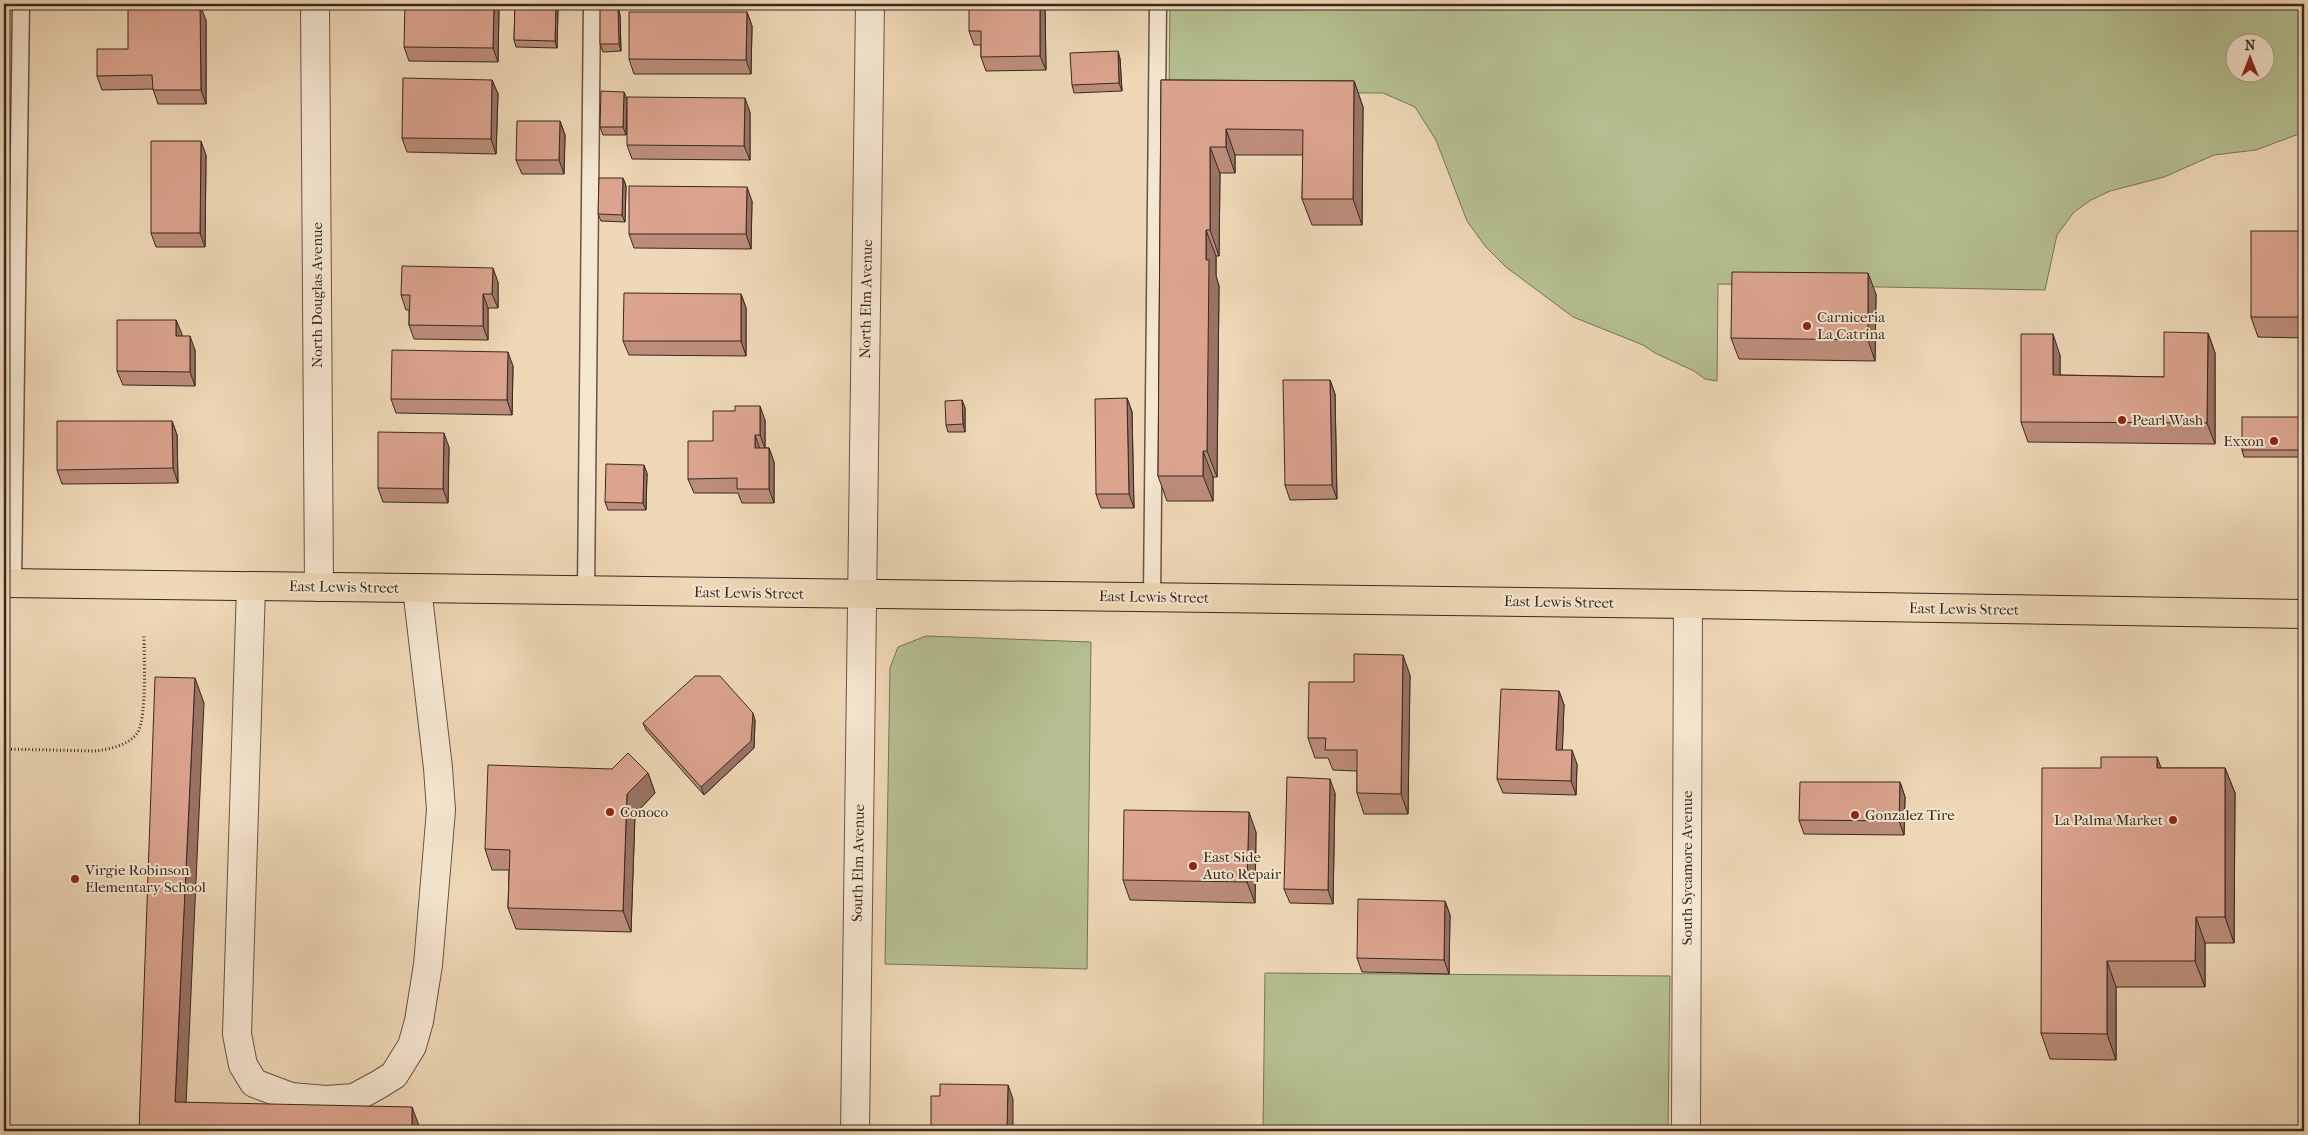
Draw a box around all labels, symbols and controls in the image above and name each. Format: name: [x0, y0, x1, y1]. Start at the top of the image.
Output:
north arrow: [2226, 32, 2276, 82]
text: N: [2245, 37, 2256, 54]
street label: North Douglas Avenue: [308, 222, 326, 368]
street label: North Elm Avenue: [856, 239, 876, 359]
place label: Carniceria La Catrina: [1817, 308, 1886, 343]
marker: Carniceria La Catrina: [1801, 320, 1813, 332]
place label: Pearl Wash: [2132, 411, 2204, 429]
marker: Pearl Wash: [2116, 414, 2128, 426]
place label: Exxon: [2223, 432, 2264, 450]
marker: Exxon: [2268, 435, 2280, 447]
street label: East Lewis Street: [289, 577, 400, 597]
street label: East Lewis Street: [694, 583, 805, 603]
street label: East Lewis Street: [1099, 587, 1210, 607]
street label: East Lewis Street: [1504, 592, 1615, 612]
street label: East Lewis Street: [1909, 599, 2020, 619]
street label: South Sycamore Avenue: [1678, 790, 1696, 945]
place label: Conoco: [620, 803, 668, 821]
street label: South Elm Avenue: [848, 803, 868, 922]
marker: Conoco: [604, 806, 616, 818]
place label: Gonzalez Tire: [1865, 806, 1955, 824]
marker: Gonzalez Tire: [1849, 809, 1861, 821]
place label: La Palma Market: [2054, 811, 2164, 829]
marker: La Palma Market: [2167, 814, 2179, 826]
place label: East Side Auto Repair: [1202, 848, 1282, 883]
marker: East Side Auto Repair: [1187, 860, 1199, 872]
place label: Virgie Robinson Elementary School: [84, 861, 206, 896]
marker: Virgie Robinson Elementary School: [69, 873, 81, 885]

